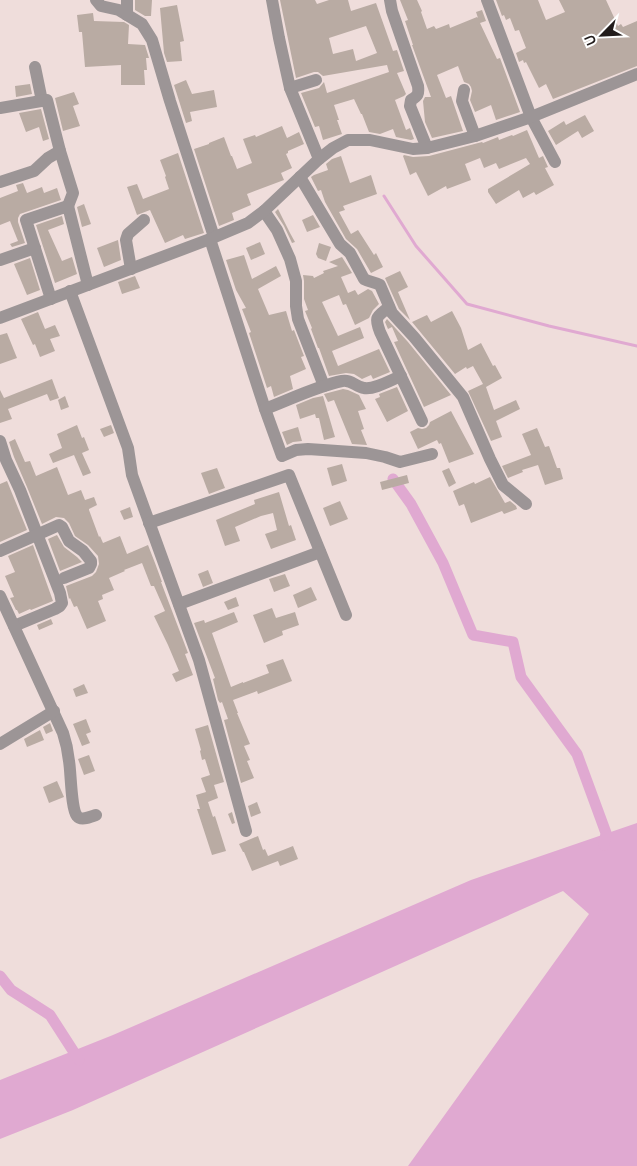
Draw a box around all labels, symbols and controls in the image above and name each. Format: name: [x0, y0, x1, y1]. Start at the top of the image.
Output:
north arrow: [577, 10, 627, 60]
text: U: [580, 32, 600, 49]

